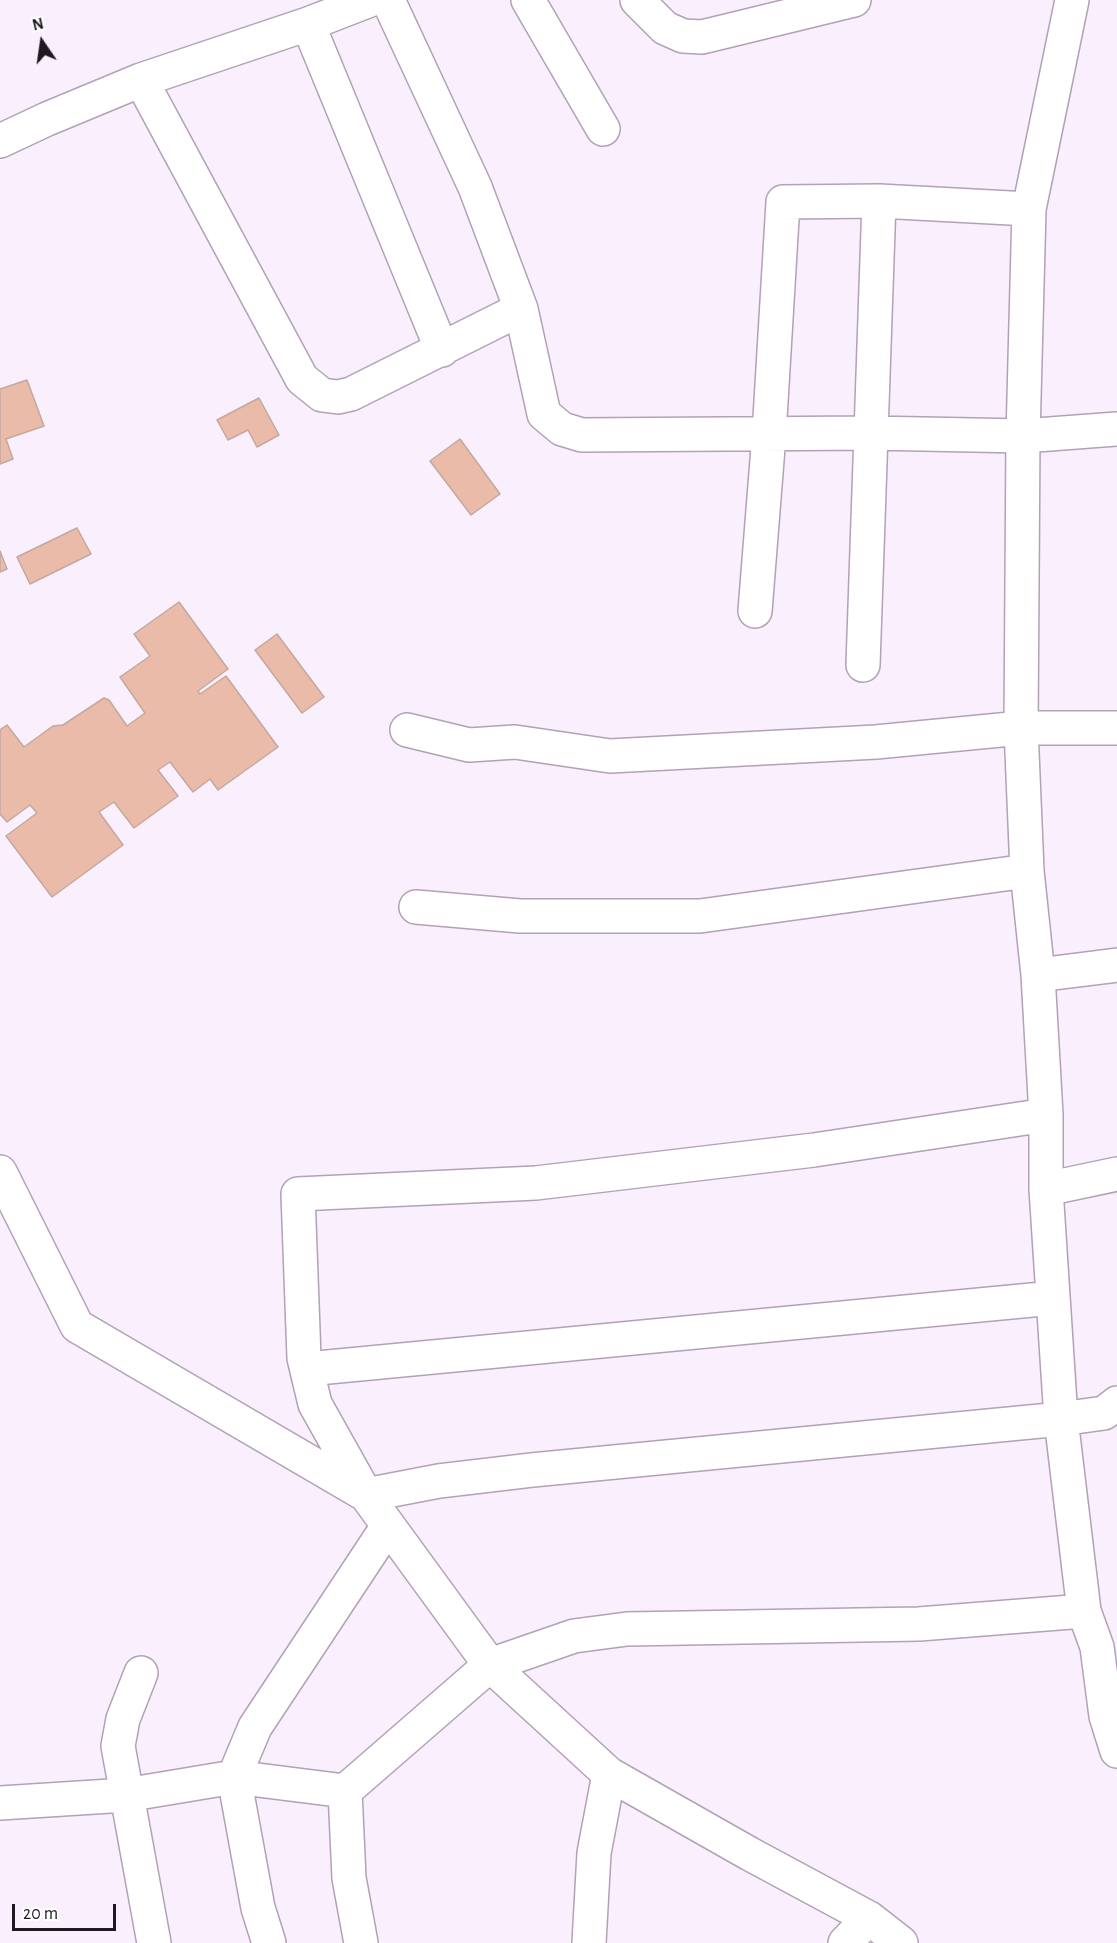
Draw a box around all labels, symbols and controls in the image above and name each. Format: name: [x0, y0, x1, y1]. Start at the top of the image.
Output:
north arrow: [12, 12, 72, 72]
text: N: [31, 15, 45, 34]
scale bar: [15, 1892, 118, 1930]
text: 20 m: [23, 1905, 58, 1923]

